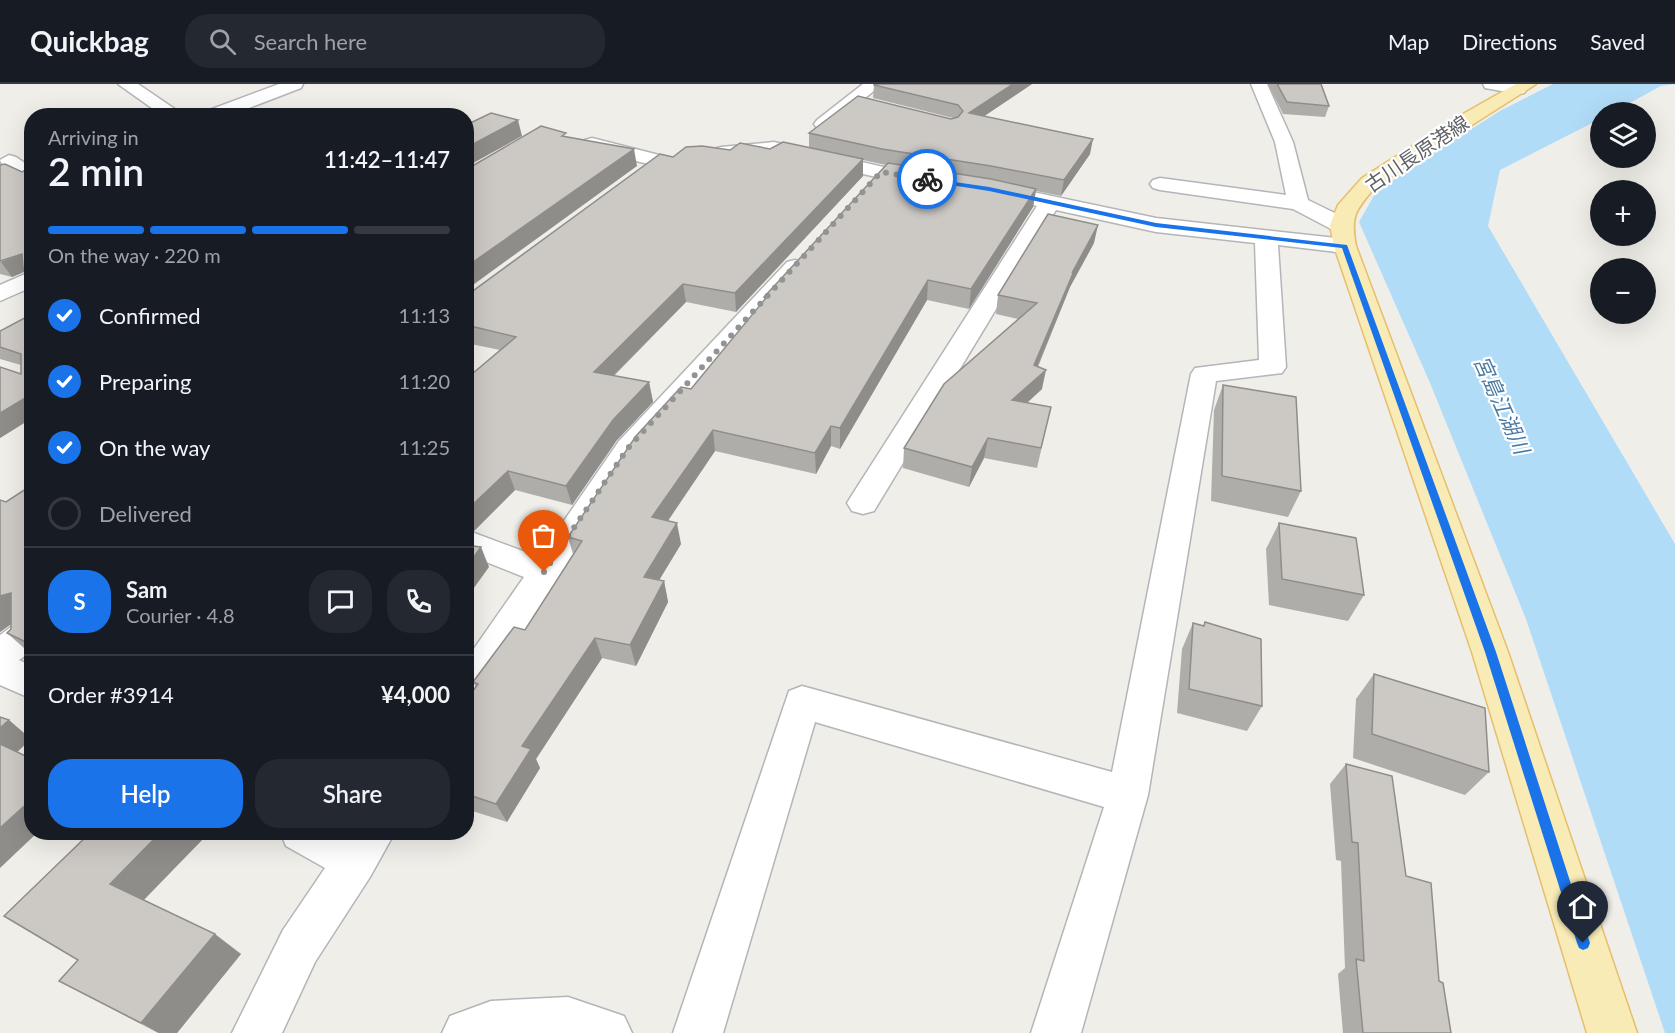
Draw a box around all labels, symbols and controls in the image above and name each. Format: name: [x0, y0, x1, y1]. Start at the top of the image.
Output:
search box: [185, 14, 605, 68]
text: Quickbag: [30, 24, 149, 58]
icon: search: [206, 25, 239, 58]
text: Search here: [254, 28, 367, 55]
text: Map: [1388, 29, 1429, 54]
text: Directions: [1462, 29, 1557, 54]
text: Saved: [1590, 29, 1645, 54]
map controls: [1590, 102, 1656, 324]
button: layers: [1590, 102, 1656, 168]
street label: 古川長原港線: [1360, 110, 1473, 197]
text: Arriving in: [48, 125, 139, 149]
text: 11:42–11:47: [324, 146, 450, 173]
text: 2 min: [48, 148, 144, 194]
courier: [897, 149, 957, 209]
icon: bike: [911, 163, 944, 196]
button: +: [1590, 180, 1656, 246]
text: On the way · 220 m: [48, 243, 221, 267]
button: −: [1590, 258, 1656, 324]
icon: check: [48, 299, 81, 332]
text: Confirmed: [99, 302, 201, 329]
text: 11:13: [399, 303, 450, 327]
water label: 宮島江湖川: [1470, 351, 1536, 459]
icon: check: [48, 365, 81, 398]
text: Preparing: [99, 368, 191, 395]
text: 11:20: [399, 369, 450, 393]
icon: check: [48, 431, 81, 464]
text: On the way: [99, 434, 210, 461]
text: 11:25: [399, 435, 450, 459]
text: Delivered: [99, 500, 192, 527]
pin: [518, 510, 569, 572]
icon: bag: [527, 519, 560, 552]
button: chat: [309, 570, 372, 633]
button: phone: [387, 570, 450, 633]
text: Sam: [126, 576, 168, 603]
text: S: [73, 588, 86, 615]
text: Courier · 4.8: [126, 603, 235, 627]
text: Order #3914: [48, 681, 174, 708]
text: ¥4,000: [381, 681, 450, 708]
button: Help: [48, 759, 243, 828]
button: Share: [255, 759, 450, 828]
pin: [1557, 881, 1608, 943]
icon: home: [1566, 890, 1599, 923]

